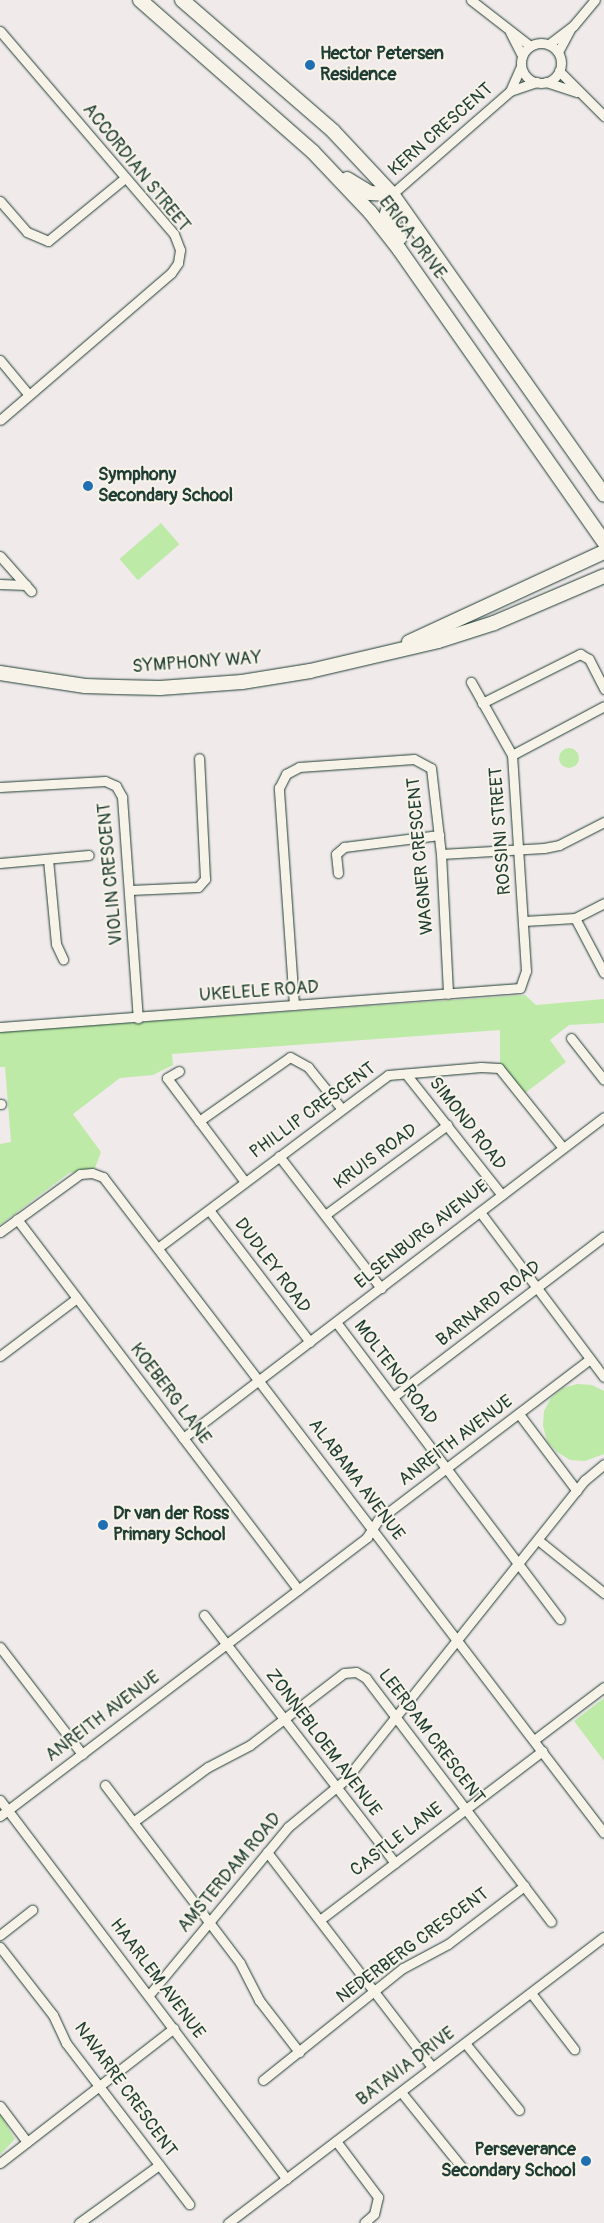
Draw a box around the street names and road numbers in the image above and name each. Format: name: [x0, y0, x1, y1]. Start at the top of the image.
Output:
street label: KERN CRESCENT: [384, 79, 498, 181]
street label: ACCORDIAN STREET: [78, 100, 194, 236]
street label: ERICA DRIVE: [374, 192, 450, 284]
street label: SYMPHONY WAY: [132, 648, 262, 678]
street label: ROSSINI STREET: [486, 766, 516, 896]
street label: WAGNER CRESCENT: [403, 776, 439, 936]
street label: VIOLIN CRESCENT: [94, 802, 128, 946]
street label: UKELELE ROAD: [198, 977, 320, 1007]
street label: PHILLIP CRESCENT: [246, 1058, 380, 1164]
street label: SIMOND ROAD: [424, 1073, 510, 1175]
street label: KRUIS ROAD: [330, 1120, 422, 1194]
street label: ELSENBURG AVENUE: [351, 1176, 493, 1294]
street label: DUDLEY ROAD: [229, 1214, 315, 1318]
street label: BARNARD ROAD: [432, 1257, 546, 1351]
street label: MOLTENO ROAD: [349, 1317, 441, 1429]
street label: KOEBERG LANE: [125, 1339, 215, 1449]
street label: ANREITH AVENUE: [395, 1391, 517, 1491]
street label: ALABAMA AVENUE: [303, 1415, 409, 1545]
street label: ZONNEBLOEM AVENUE: [261, 1665, 385, 1821]
street label: LEERDAM CRESCENT: [373, 1665, 489, 1809]
street label: ANREITH AVENUE: [42, 1667, 164, 1767]
street label: CASTLE LANE: [347, 1798, 447, 1882]
street label: AMSTERDAM ROAD: [174, 1809, 286, 1937]
street label: NEDERBERG CRESCENT: [333, 1884, 493, 2008]
street label: HAARLEM AVENUE: [105, 1915, 209, 2043]
street label: NAVARRE CRESCENT: [69, 2019, 181, 2161]
street label: BATAVIA DRIVE: [353, 2023, 459, 2111]

